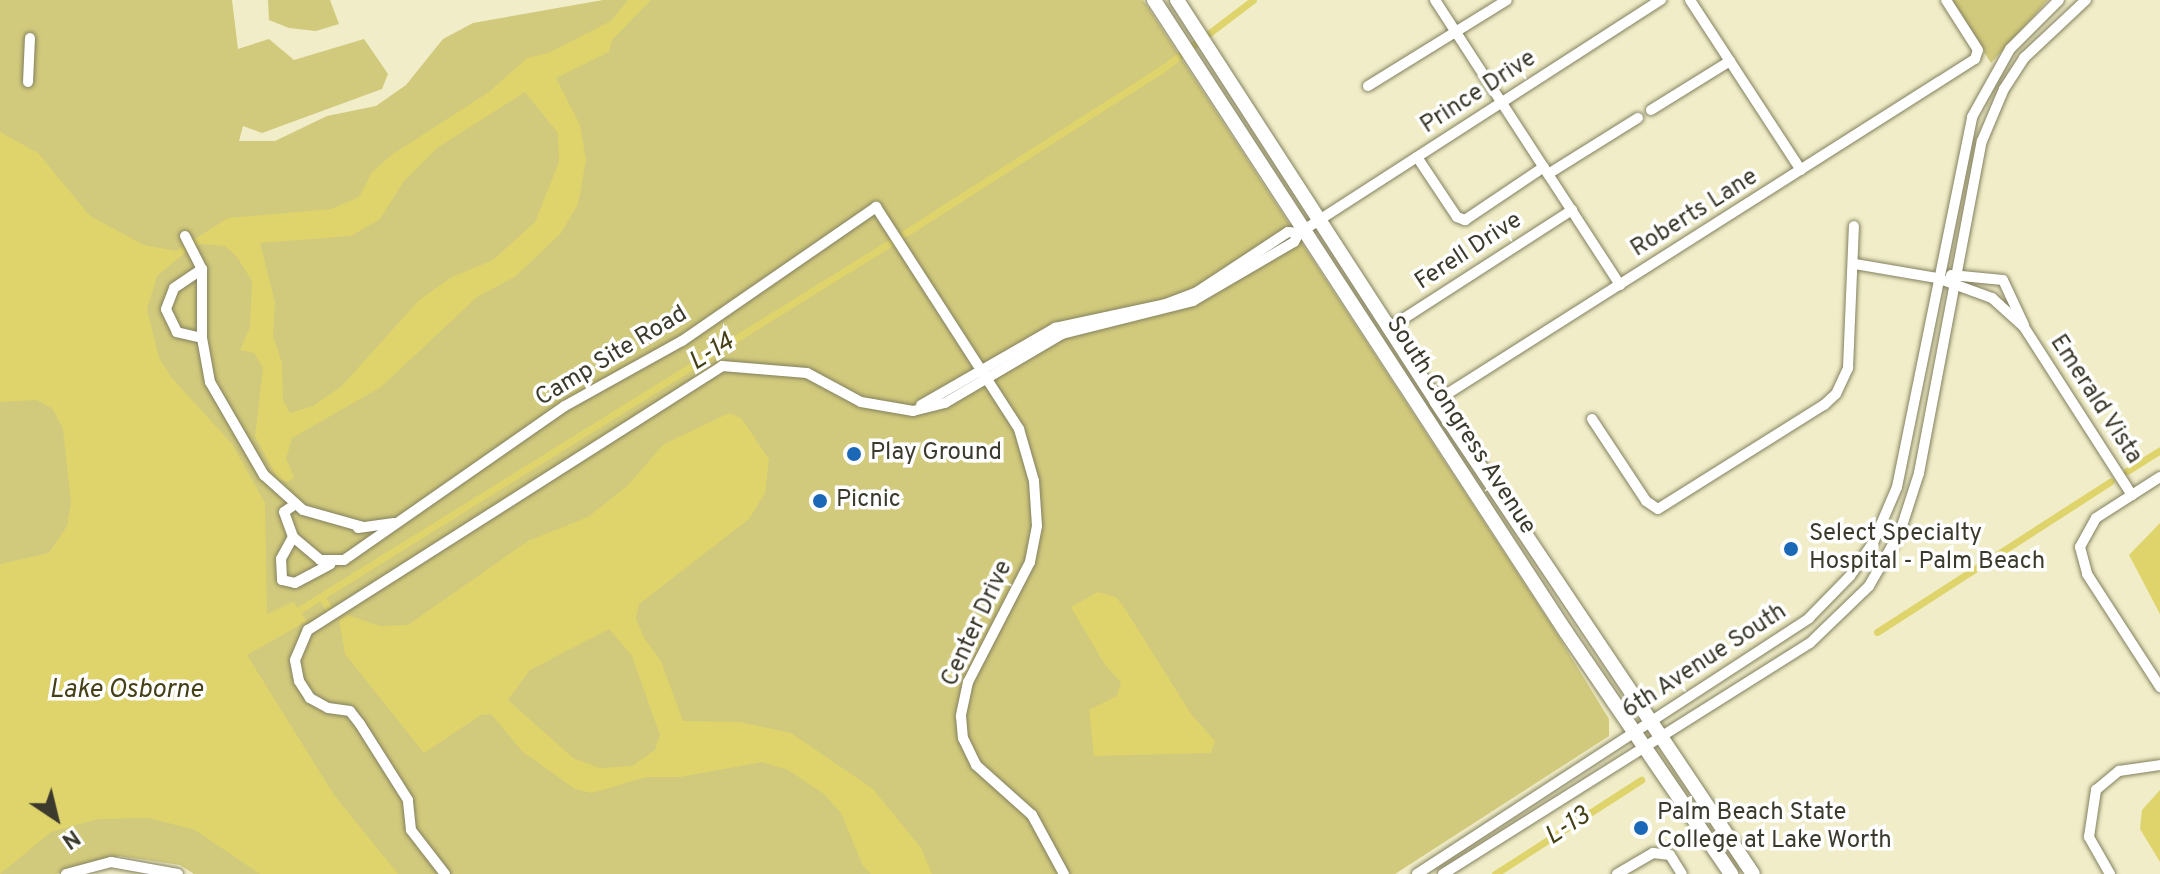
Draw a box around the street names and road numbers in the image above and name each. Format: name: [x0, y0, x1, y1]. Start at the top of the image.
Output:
street label: Prince Drive: [1416, 45, 1542, 141]
street label: Roberts Lane: [1626, 164, 1764, 264]
street label: Ferell Drive: [1410, 207, 1528, 297]
street label: Camp Site Road: [531, 300, 693, 414]
street label: South Congress Avenue: [1379, 311, 1541, 541]
street label: Emerald Vista: [2042, 330, 2148, 470]
street label: Center Drive: [936, 556, 1020, 692]
street label: 6th Avenue South: [1617, 598, 1793, 726]

